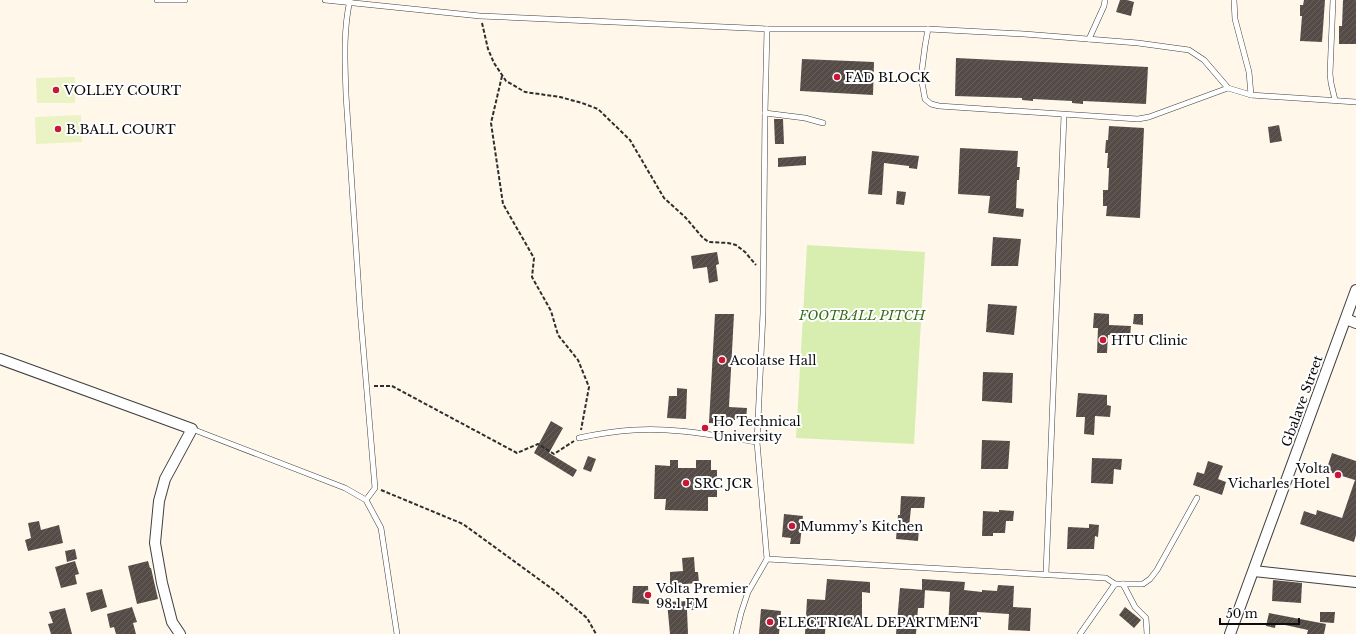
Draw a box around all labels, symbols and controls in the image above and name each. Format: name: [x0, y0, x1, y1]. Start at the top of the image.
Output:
place label: FAD BLOCK: [845, 69, 931, 86]
marker: FAD BLOCK: [832, 72, 842, 82]
place label: VOLLEY COURT: [63, 82, 182, 99]
marker: VOLLEY COURT: [51, 85, 61, 95]
place label: B.BALL COURT: [66, 121, 176, 138]
marker: B.BALL COURT: [53, 124, 63, 134]
park label: FOOTBALL PITCH: [798, 307, 926, 324]
place label: HTU Clinic: [1111, 332, 1188, 349]
marker: HTU Clinic: [1098, 335, 1108, 345]
place label: Acolatse Hall: [729, 352, 816, 369]
street label: Gbalave Street: [1278, 353, 1326, 449]
marker: Acolatse Hall: [717, 355, 727, 365]
place label: Ho Technical University: [713, 413, 801, 445]
marker: Ho Technical University: [700, 423, 710, 433]
place label: Volta Vicharles Hotel: [1227, 460, 1331, 492]
marker: Volta Vicharles Hotel: [1333, 470, 1343, 480]
place label: SRC JCR: [694, 475, 753, 492]
marker: SRC JCR: [681, 478, 691, 488]
place label: Mummy’s Kitchen: [800, 518, 923, 535]
marker: Mummy’s Kitchen: [787, 521, 797, 531]
place label: Volta Premier 98.1 FM: [655, 580, 749, 612]
marker: Volta Premier 98.1 FM: [643, 590, 653, 600]
scale bar: [1220, 600, 1299, 626]
text: 50 m: [1226, 606, 1258, 621]
place label: ELECTRICAL DEPARTMENT: [778, 614, 982, 631]
marker: ELECTRICAL DEPARTMENT: [765, 617, 775, 627]

